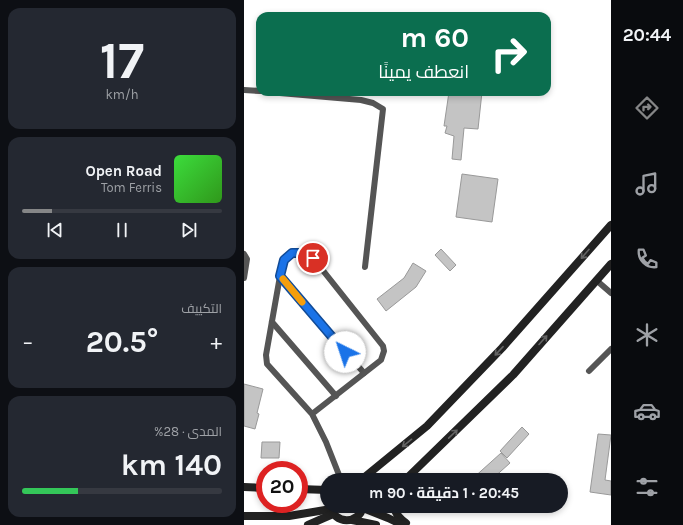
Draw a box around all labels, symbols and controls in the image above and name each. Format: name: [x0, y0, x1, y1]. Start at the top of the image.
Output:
text: 60 m: [401, 21, 469, 54]
text: 20:44: [623, 24, 671, 46]
icon: right: [483, 28, 535, 80]
text: 17: [100, 30, 144, 91]
text: انعطف يمينًا: [378, 61, 469, 83]
text: km/h: [106, 87, 138, 102]
icon: directions: [633, 94, 661, 122]
text: Open Road: [85, 162, 162, 180]
icon: music: [633, 170, 661, 198]
text: Tom Ferris: [101, 180, 162, 195]
icon: previous: [44, 219, 66, 241]
icon: pause: [111, 219, 133, 241]
icon: next: [178, 219, 200, 241]
pin: [296, 241, 330, 275]
icon: phone: [633, 245, 661, 273]
icon: arrive: [302, 247, 324, 269]
one-way arrow: [581, 249, 590, 259]
text: التكييف: [181, 301, 222, 316]
icon: climate: [633, 321, 661, 349]
text: 20.5°: [86, 324, 158, 360]
text: −: [22, 329, 34, 355]
text: +: [210, 329, 222, 355]
position arrow: [324, 331, 366, 373]
one-way arrow: [539, 335, 548, 346]
one-way arrow: [494, 346, 504, 356]
icon: car: [633, 397, 661, 425]
text: المدى · 28%: [154, 424, 222, 439]
one-way arrow: [448, 429, 458, 439]
one-way arrow: [402, 439, 413, 447]
text: 140 km: [121, 447, 222, 483]
speed limit sign: 20: [256, 461, 308, 513]
icon: filters: [633, 473, 661, 501]
text: 20:45 · 1 دقيقة · 90 m: [369, 484, 519, 502]

